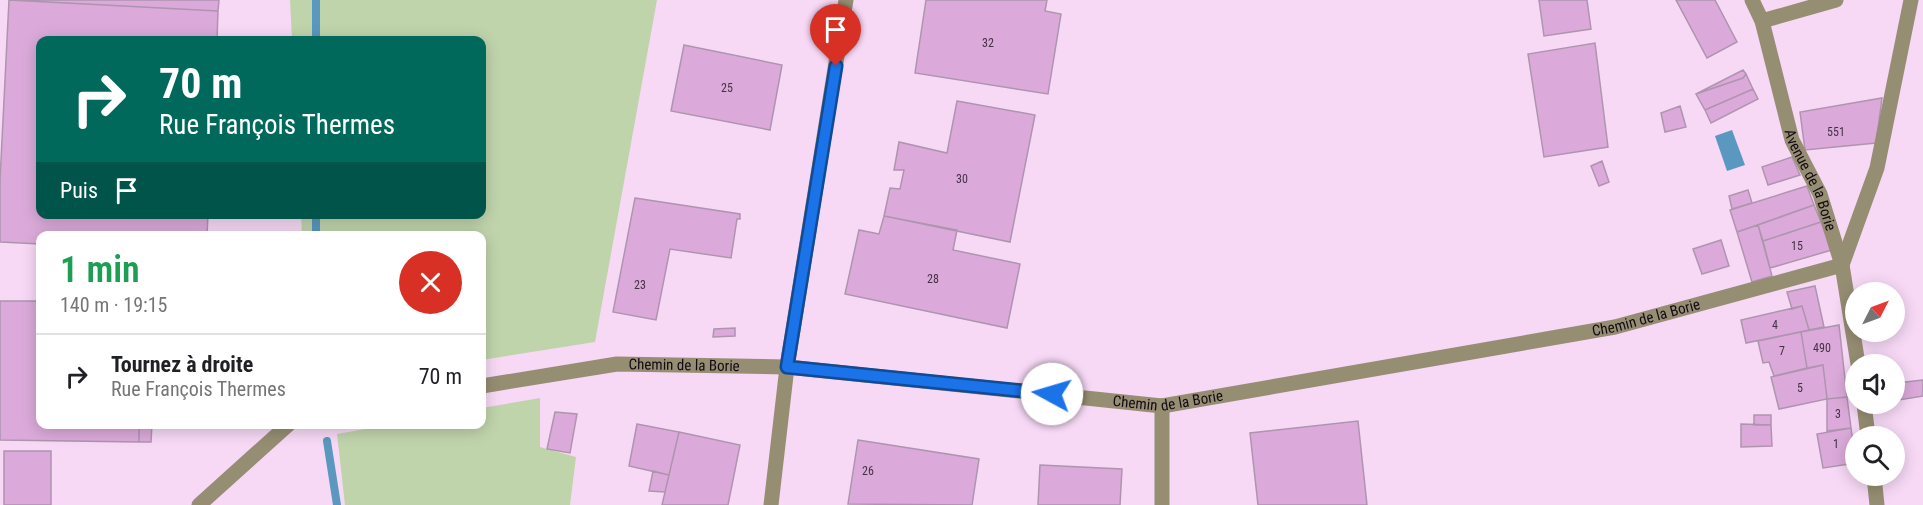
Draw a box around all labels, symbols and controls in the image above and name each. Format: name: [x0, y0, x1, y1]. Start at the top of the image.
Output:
pin: [810, 4, 861, 66]
icon: arrive: [819, 13, 852, 46]
house number: 32: [982, 36, 994, 50]
text: 70 m: [159, 59, 242, 108]
icon: right: [60, 60, 138, 138]
house number: 25: [721, 81, 733, 95]
text: Rue François Thermes: [159, 109, 395, 141]
house number: 551: [1827, 125, 1845, 139]
street label: Avenue de la Borie: [1781, 127, 1840, 233]
house number: 30: [956, 172, 968, 186]
icon: arrive: [110, 174, 143, 207]
text: Puis: [60, 178, 98, 203]
house number: 15: [1791, 239, 1803, 253]
text: 1 min: [60, 249, 140, 291]
button: close: [399, 251, 462, 314]
house number: 28: [927, 272, 939, 286]
house number: 23: [634, 278, 646, 292]
north arrow: [1845, 282, 1905, 342]
map controls: [1845, 282, 1905, 486]
text: 140 m · 19:15: [60, 293, 167, 317]
street label: Chemin de la Borie: [1591, 295, 1702, 340]
house number: 4: [1772, 318, 1778, 332]
house number: 490: [1813, 341, 1831, 355]
house number: 7: [1779, 344, 1785, 358]
text: Tournez à droite: [111, 352, 253, 377]
button: sound: [1845, 354, 1905, 414]
street label: Chemin de la Borie: [629, 355, 740, 375]
icon: right: [60, 360, 93, 393]
position arrow: [1020, 362, 1084, 426]
text: 70 m: [419, 364, 462, 389]
text: Rue François Thermes: [111, 377, 286, 401]
house number: 5: [1797, 381, 1803, 395]
street label: Chemin de la Borie: [1112, 387, 1224, 415]
house number: 3: [1835, 407, 1841, 421]
button: search: [1845, 426, 1905, 486]
house number: 1: [1833, 437, 1839, 451]
house number: 26: [862, 464, 874, 478]

